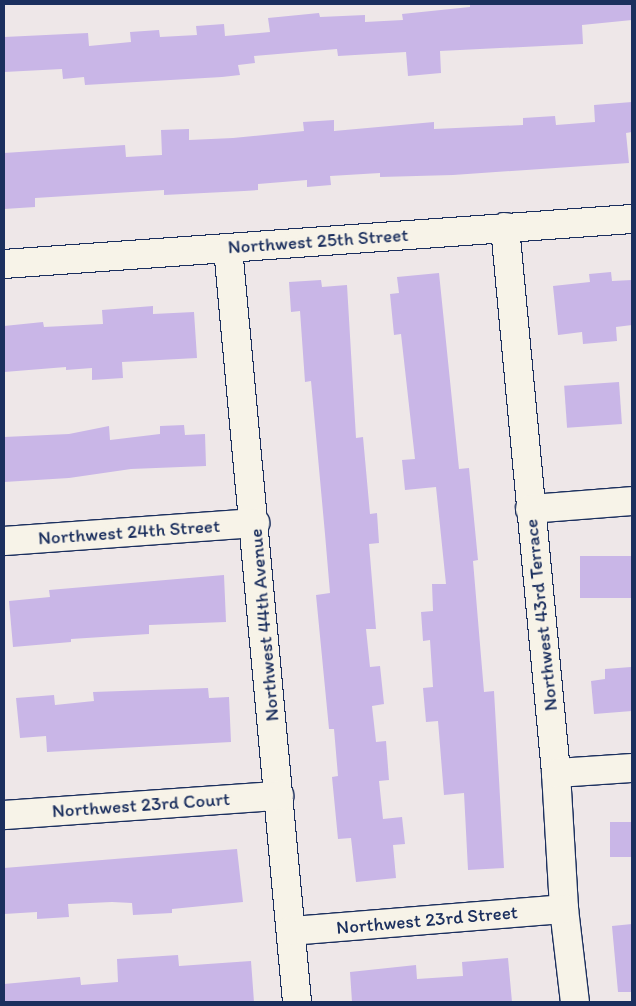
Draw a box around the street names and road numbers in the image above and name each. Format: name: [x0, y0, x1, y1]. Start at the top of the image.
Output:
street label: Northwest 25th Street: [227, 223, 409, 259]
street label: Northwest 24th Street: [37, 514, 221, 550]
street label: Northwest 43rd Terrace: [520, 518, 562, 712]
street label: Northwest 44th Avenue: [244, 528, 284, 722]
street label: Northwest 23rd Court: [51, 787, 231, 823]
street label: Northwest 23rd Street: [336, 901, 518, 939]

